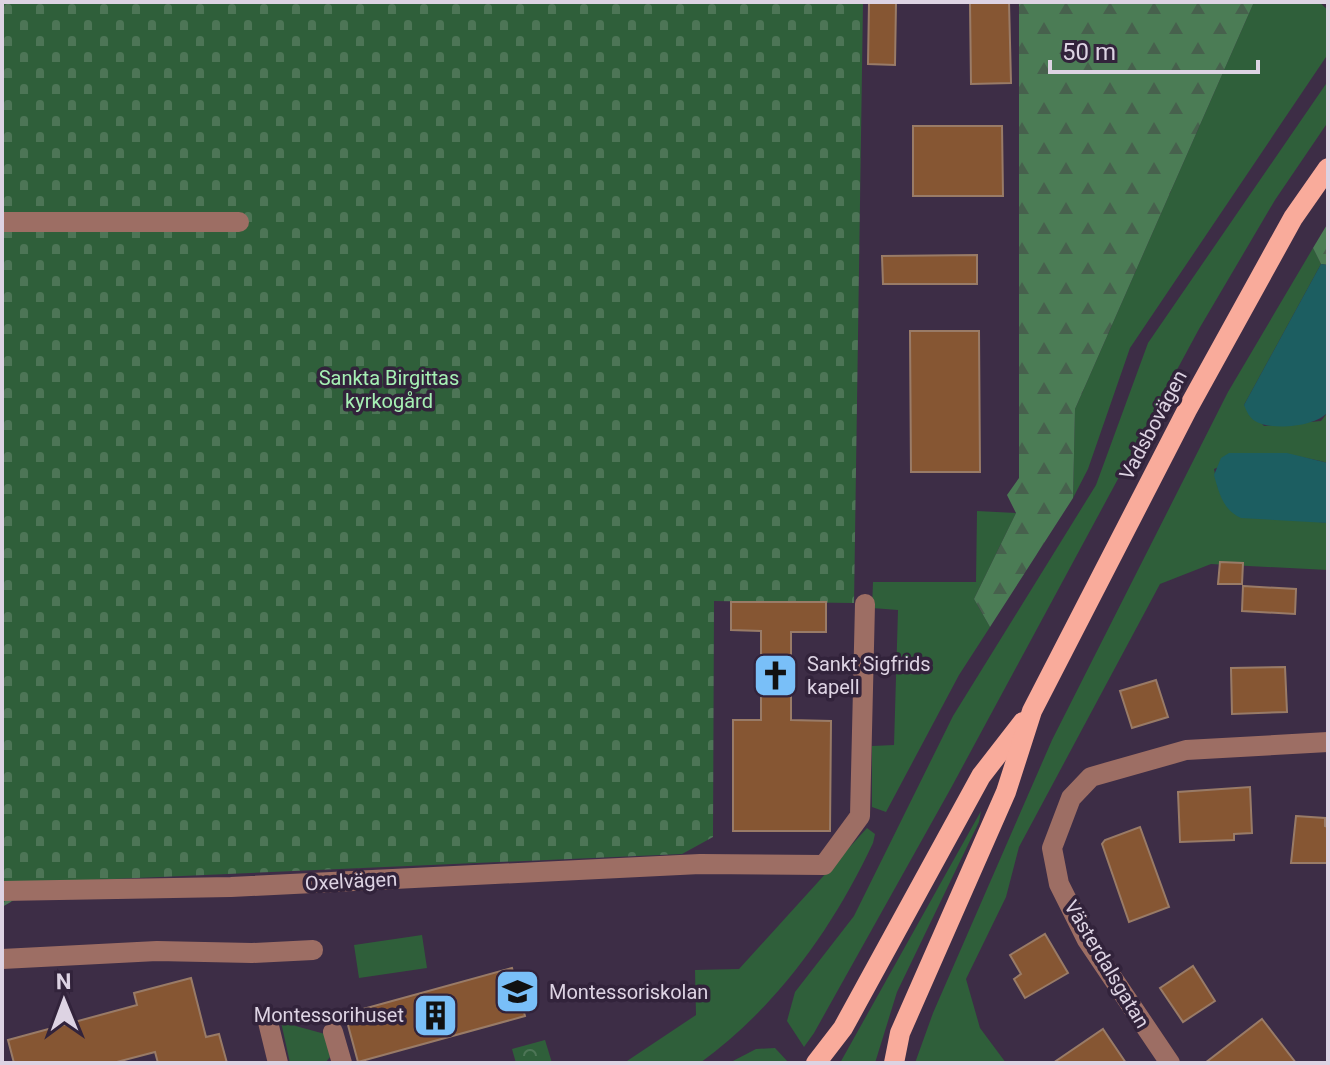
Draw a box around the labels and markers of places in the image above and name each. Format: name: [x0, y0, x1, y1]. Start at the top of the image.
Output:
church icon: Sankt Sigfrids kapell: [752, 652, 800, 700]
place label: Sankt Sigfrids kapell: [807, 652, 931, 699]
school or university icon: Montessoriskolan: [494, 968, 542, 1016]
place label: Montessoriskolan: [549, 980, 708, 1004]
building icon: Montessorihuset: [411, 991, 459, 1039]
place label: Montessorihuset: [254, 1003, 404, 1027]

